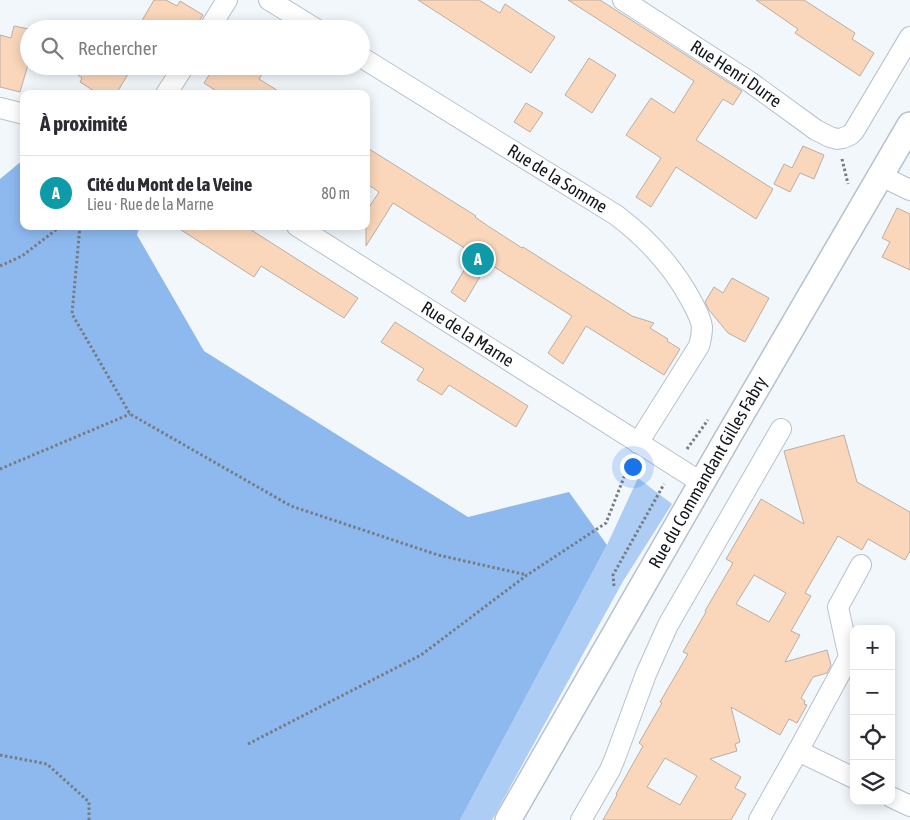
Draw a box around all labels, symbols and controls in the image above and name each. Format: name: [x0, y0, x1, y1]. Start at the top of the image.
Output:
search box: [20, 20, 370, 75]
icon: search: [38, 34, 66, 62]
street label: Rue Henri Durre: [687, 35, 786, 112]
text: Rechercher: [78, 37, 157, 59]
text: À proximité: [40, 111, 128, 135]
street label: Rue de la Somme: [504, 139, 611, 217]
text: Cité du Mont de la Veine: [87, 173, 252, 195]
text: A: [52, 184, 60, 202]
text: 80 m: [321, 184, 350, 202]
text: Lieu · Rue de la Marne: [87, 195, 214, 213]
pin: A: [462, 240, 494, 278]
street label: Rue de la Marne: [418, 297, 518, 371]
street label: Rue du Commandant Gilles Fabry: [644, 373, 771, 572]
your location: [620, 454, 646, 480]
map controls: [850, 625, 895, 805]
button: +: [850, 625, 895, 670]
button: −: [850, 670, 895, 715]
button: locate: [850, 715, 895, 760]
button: layers: [850, 760, 895, 805]

